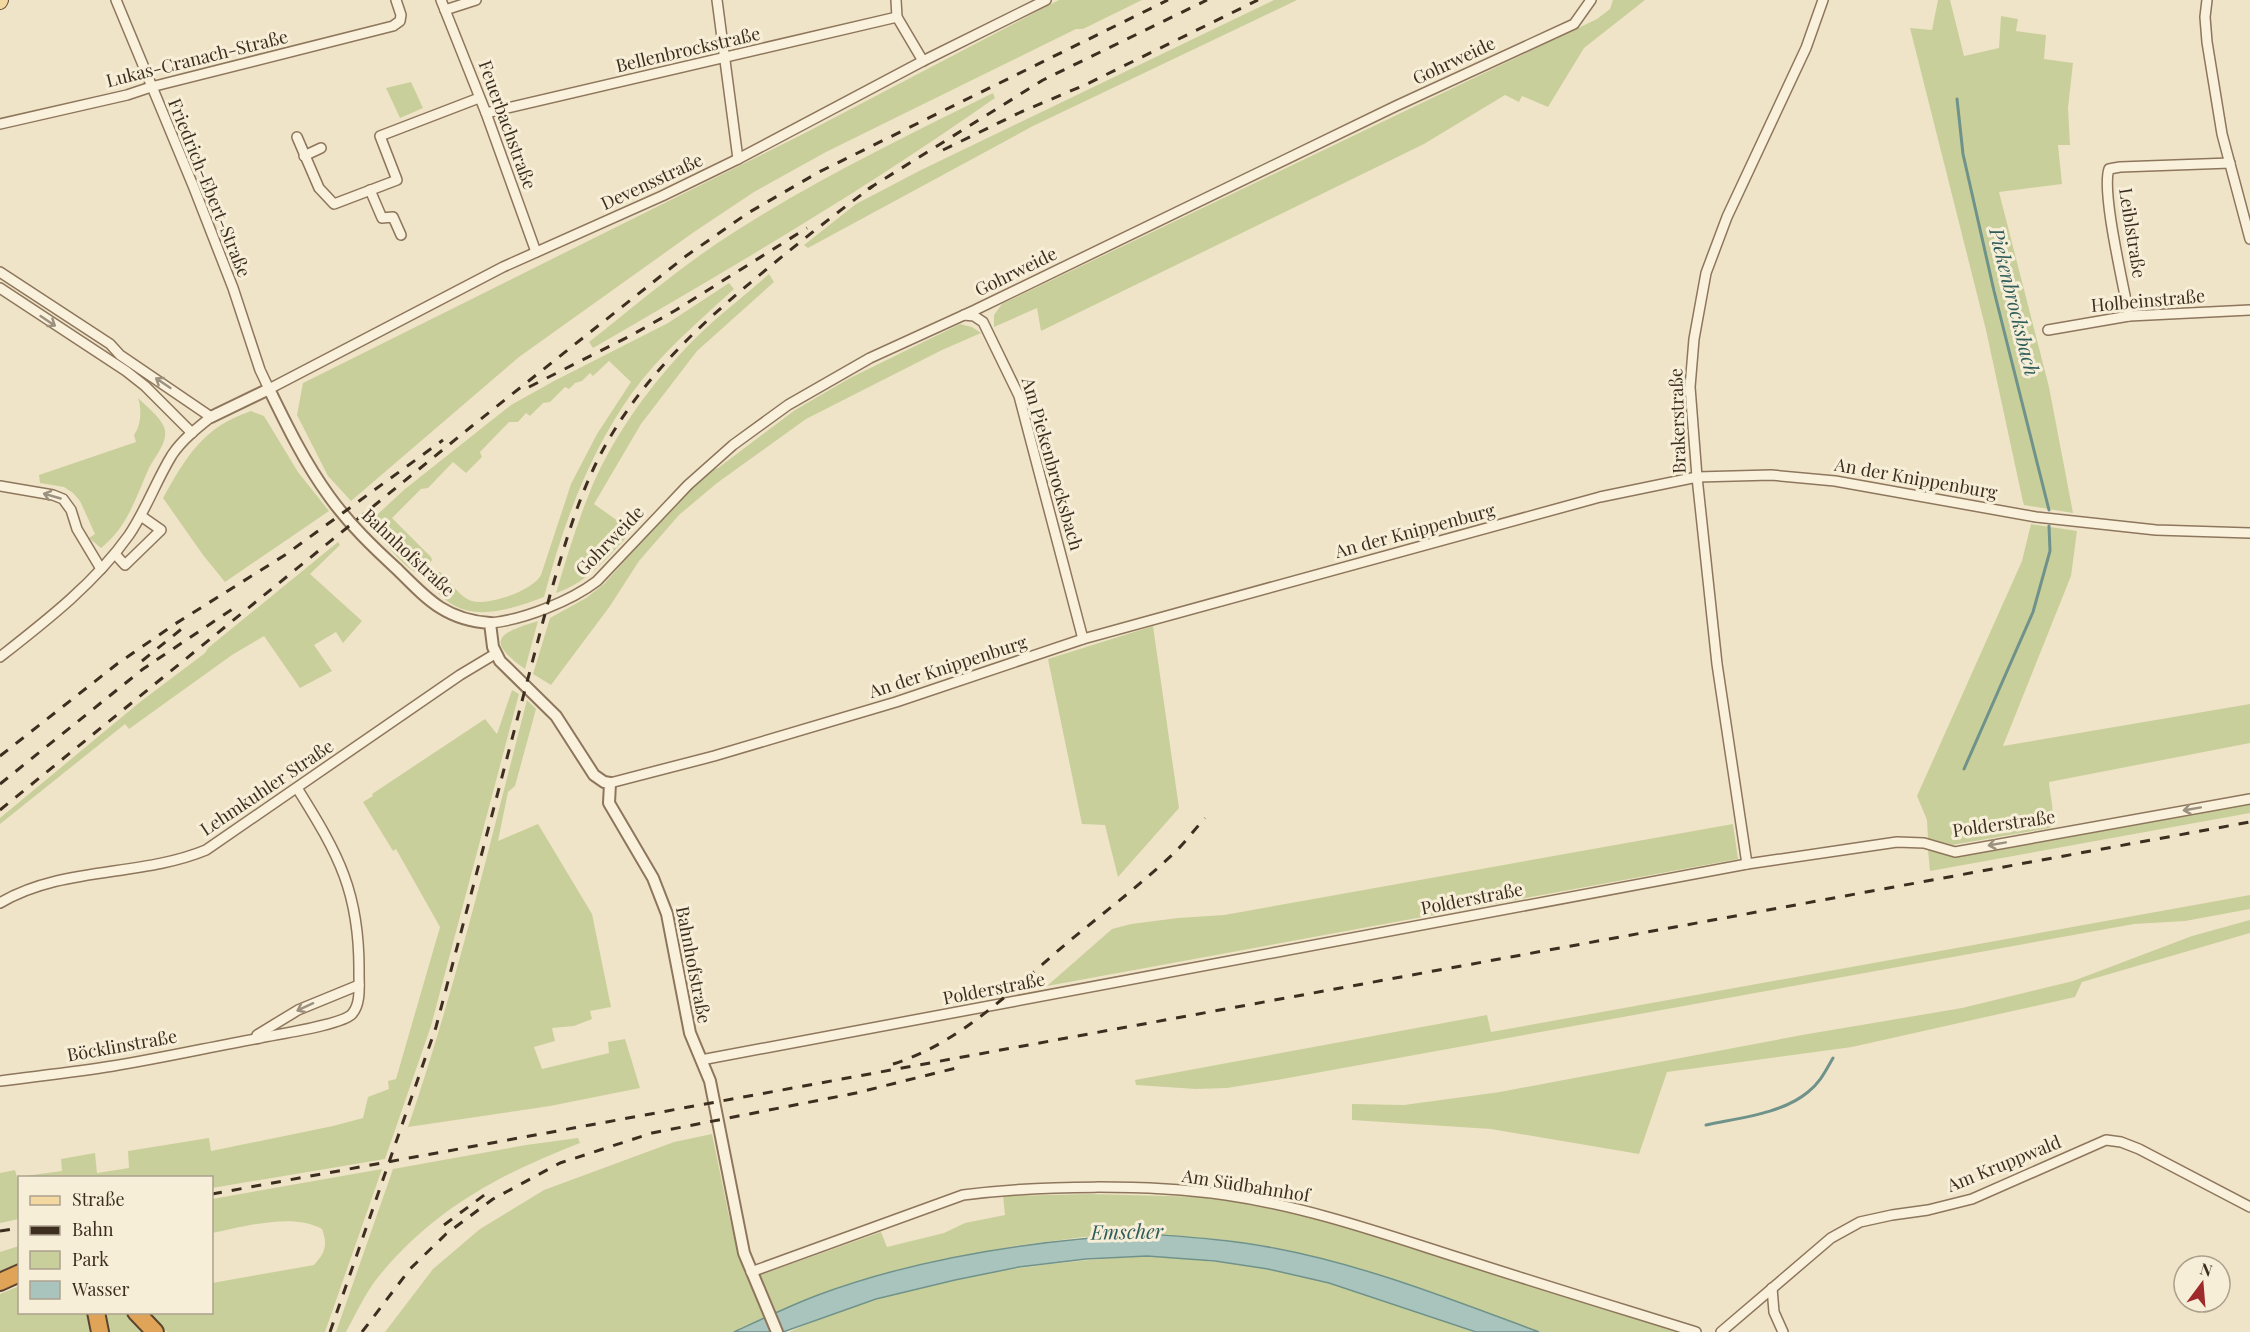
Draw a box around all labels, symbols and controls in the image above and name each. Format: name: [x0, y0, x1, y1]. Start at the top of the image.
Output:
street label: Bellenbrockstraße: [613, 21, 762, 77]
street label: Lukas-Cranach-Straße: [103, 24, 290, 92]
street label: Gohrweide: [1408, 31, 1499, 90]
street label: Feuerbachstraße: [473, 57, 542, 192]
street label: Friedrich-Ebert-Straße: [163, 95, 257, 281]
street label: Devensstraße: [597, 147, 706, 215]
street label: Leiblstraße: [2114, 186, 2152, 280]
water label: Piekenbrocksbach: [1984, 224, 2047, 378]
street label: Gohrweide: [970, 241, 1061, 301]
street label: Holbeinstraße: [2090, 283, 2206, 317]
one-way arrow: [40, 315, 56, 327]
street label: Brakerstraße: [1663, 368, 1691, 474]
street label: Am Piekenbrocksbach: [1017, 374, 1089, 553]
one-way arrow: [155, 377, 172, 389]
street label: An der Knippenburg: [1832, 452, 2000, 504]
one-way arrow: [42, 489, 61, 501]
street label: An der Knippenburg: [1331, 497, 1498, 563]
street label: Gohrweide: [570, 500, 649, 581]
street label: Bahnhofstraße: [357, 503, 460, 602]
street label: An der Knippenburg: [865, 629, 1030, 703]
street label: Lehmkuhler Straße: [195, 734, 338, 841]
street label: Polderstraße: [1951, 804, 2057, 842]
one-way arrow: [2183, 804, 2203, 815]
one-way arrow: [1988, 839, 2007, 850]
street label: Polderstraße: [1419, 876, 1525, 920]
street label: Bahnhofstraße: [671, 904, 717, 1025]
street label: Polderstraße: [941, 966, 1047, 1010]
one-way arrow: [297, 1002, 315, 1014]
street label: Böcklinstraße: [65, 1024, 179, 1067]
street label: Am Kruppwald: [1942, 1129, 2065, 1197]
street label: Am Südbahnhof: [1179, 1163, 1314, 1207]
legend: [18, 1176, 213, 1314]
text: Straße: [72, 1187, 125, 1211]
water label: Emscher: [1090, 1216, 1165, 1245]
text: Bahn: [72, 1217, 114, 1241]
text: Park: [72, 1247, 109, 1271]
north arrow: [2172, 1254, 2232, 1314]
text: N: [2198, 1257, 2215, 1281]
text: Wasser: [71, 1277, 130, 1301]

